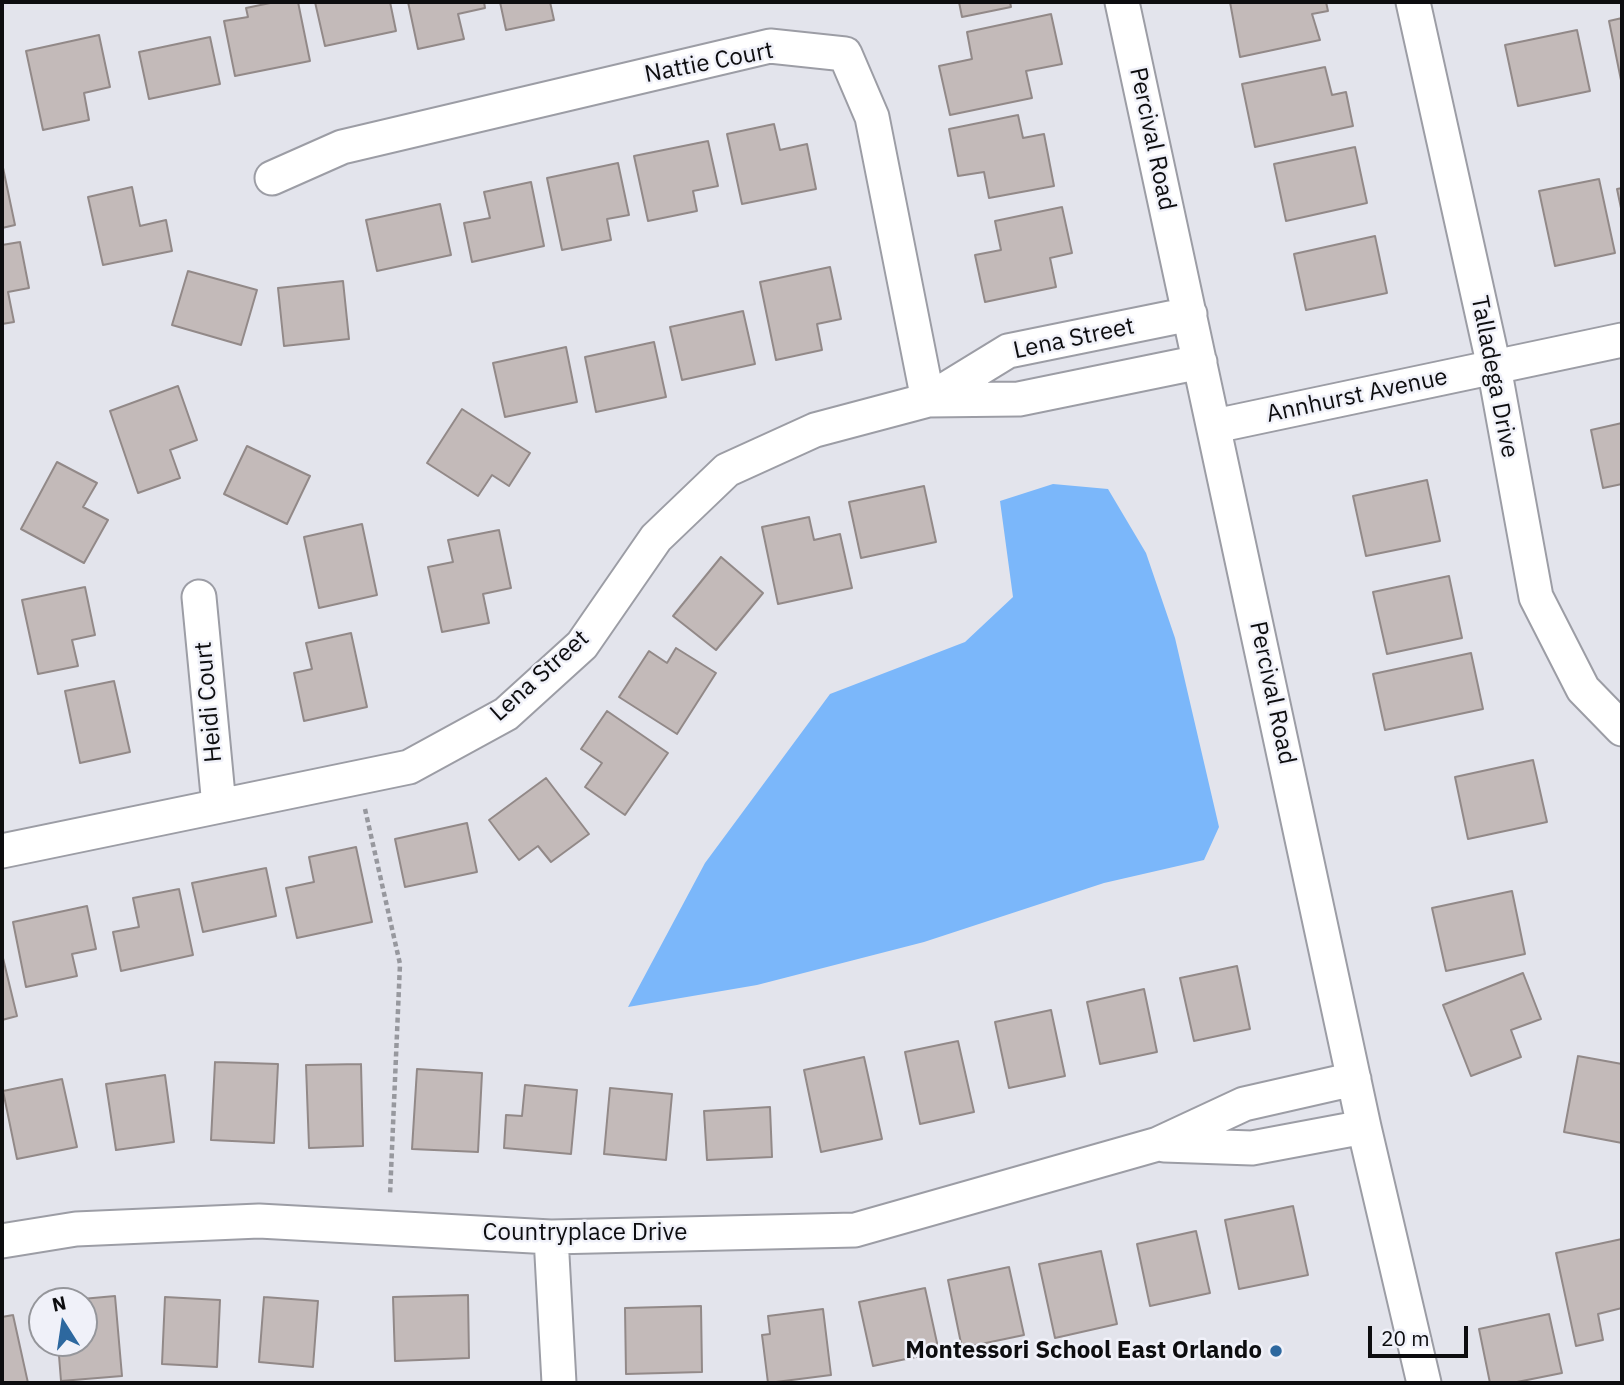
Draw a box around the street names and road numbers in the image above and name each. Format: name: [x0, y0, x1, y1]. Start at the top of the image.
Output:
street label: Nattie Court: [642, 36, 776, 90]
street label: Percival Road: [1123, 65, 1181, 213]
street label: Talladega Drive: [1464, 294, 1524, 460]
street label: Lena Street: [1011, 312, 1137, 366]
street label: Annhurst Avenue: [1264, 363, 1450, 429]
street label: Percival Road: [1243, 619, 1301, 767]
street label: Lena Street: [485, 624, 595, 728]
street label: Heidi Court: [189, 640, 229, 764]
street label: Countryplace Drive: [483, 1219, 687, 1247]

